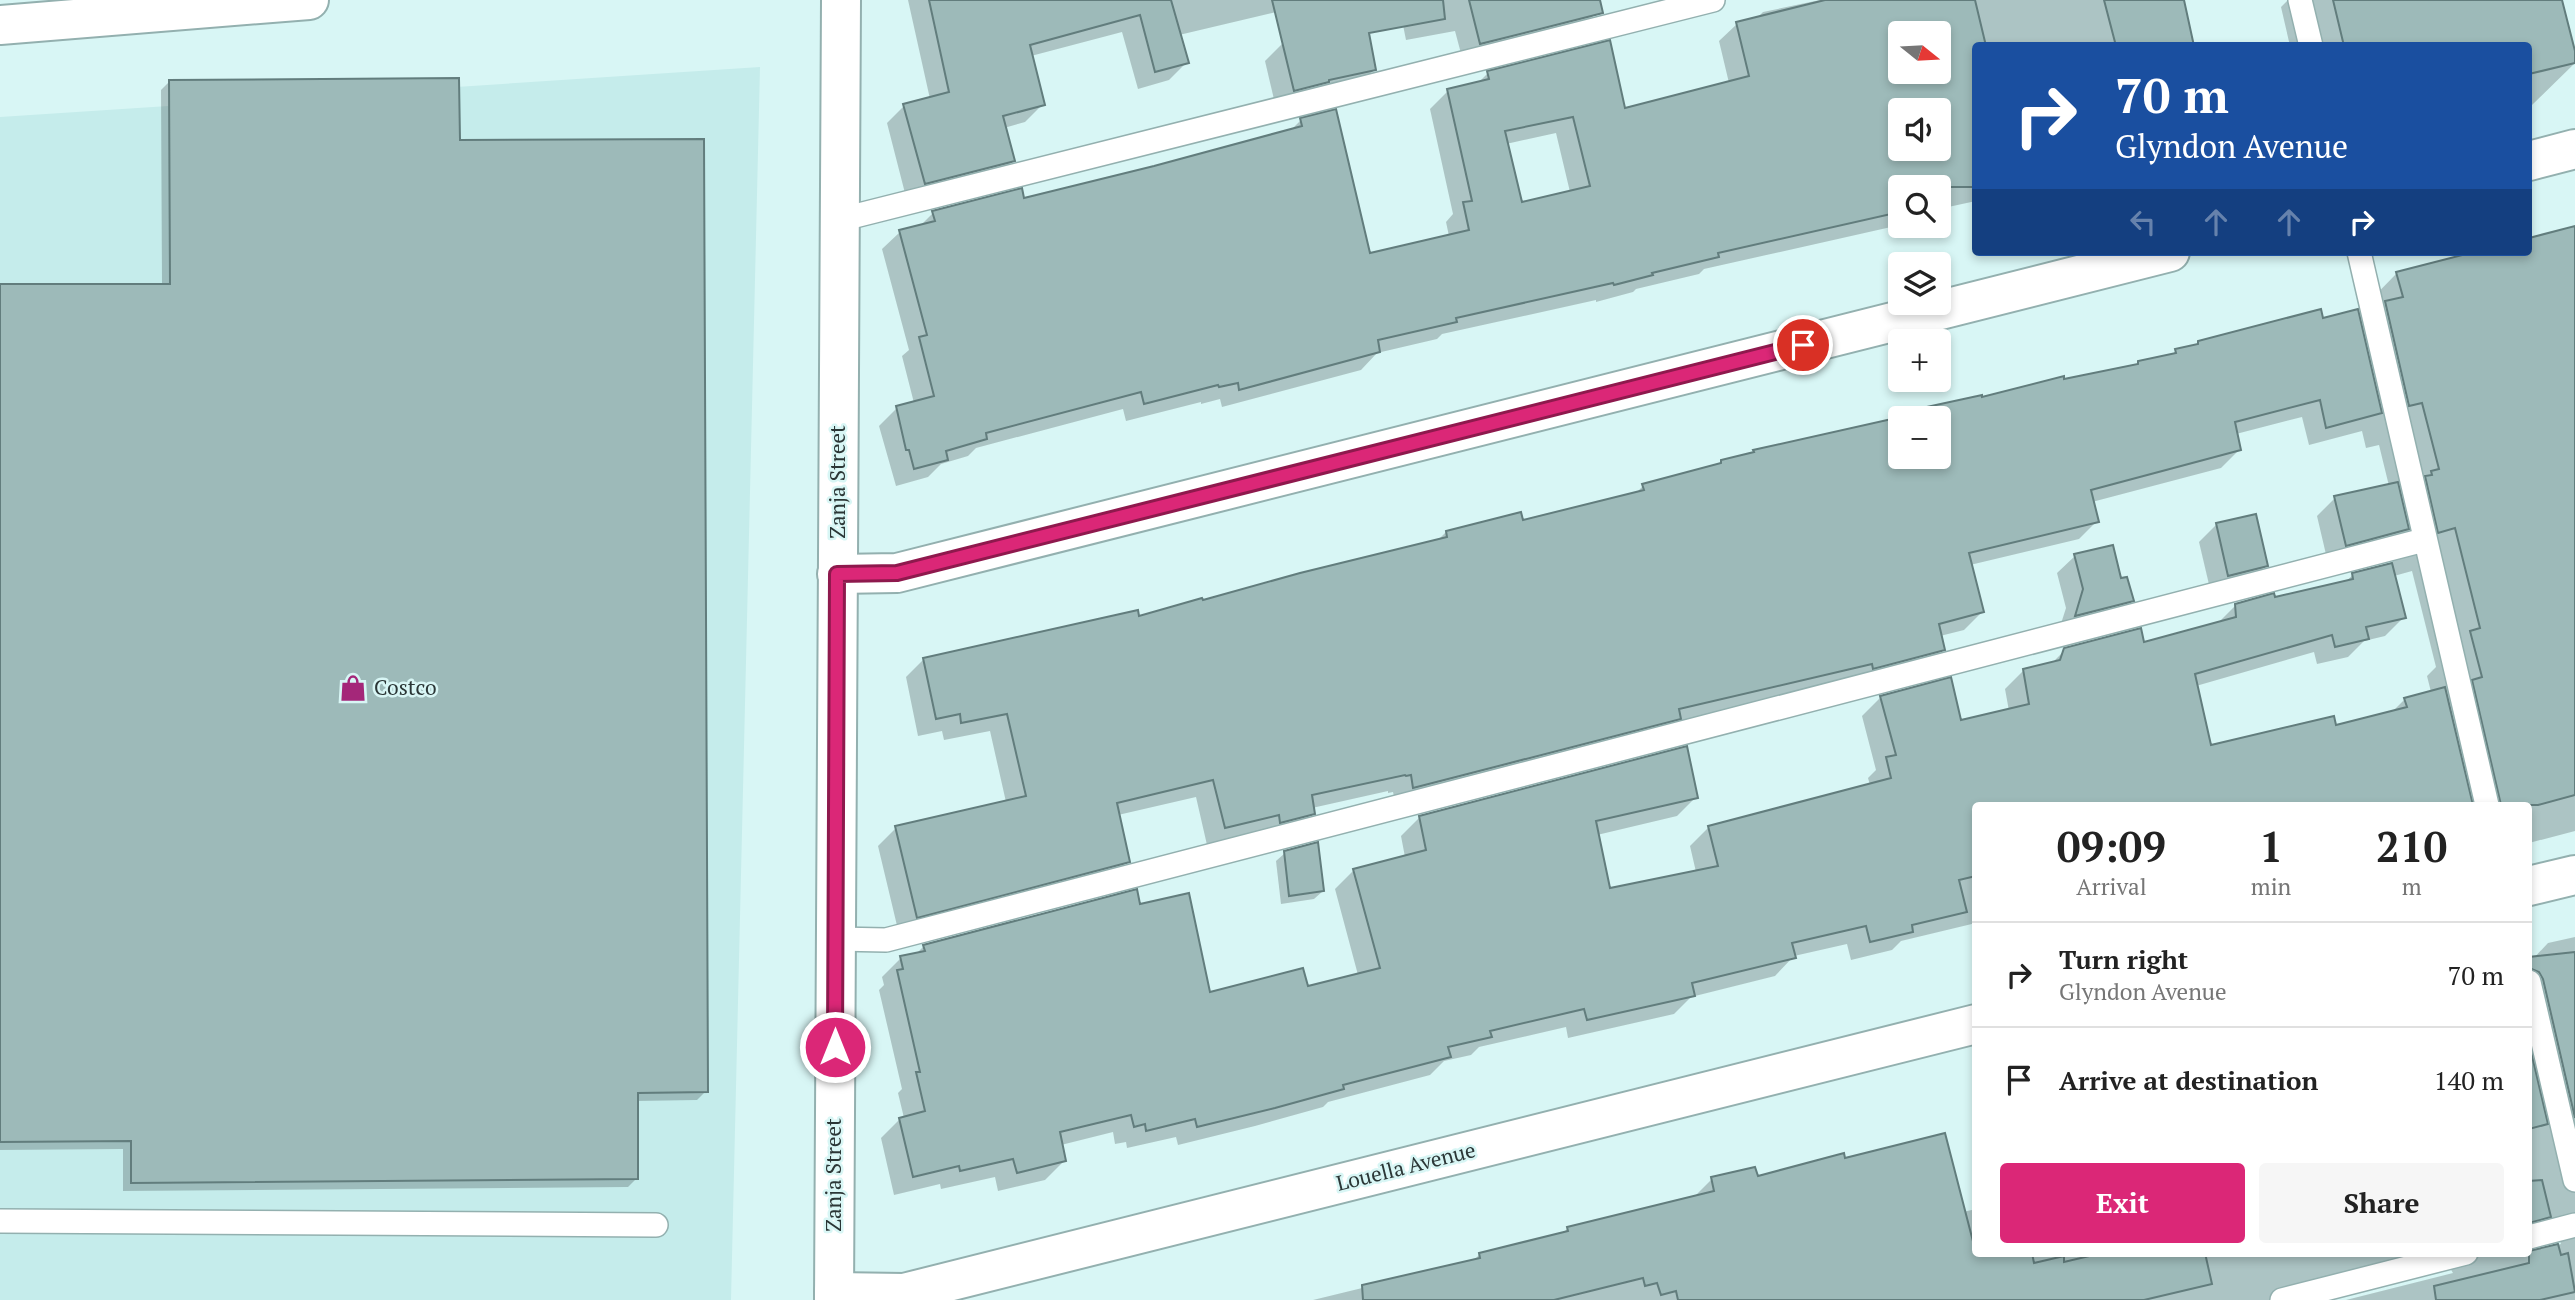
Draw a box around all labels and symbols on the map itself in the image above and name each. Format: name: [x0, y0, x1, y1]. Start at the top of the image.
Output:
north arrow: [1888, 21, 1951, 84]
pin: [1773, 315, 1833, 375]
street label: Zanja Street: [823, 425, 851, 539]
shop icon: Costco: [338, 673, 368, 703]
place label: Costco: [374, 673, 437, 701]
position arrow: [798, 1010, 872, 1084]
street label: Zanja Street: [819, 1118, 847, 1232]
street label: Louella Avenue: [1333, 1135, 1478, 1197]

